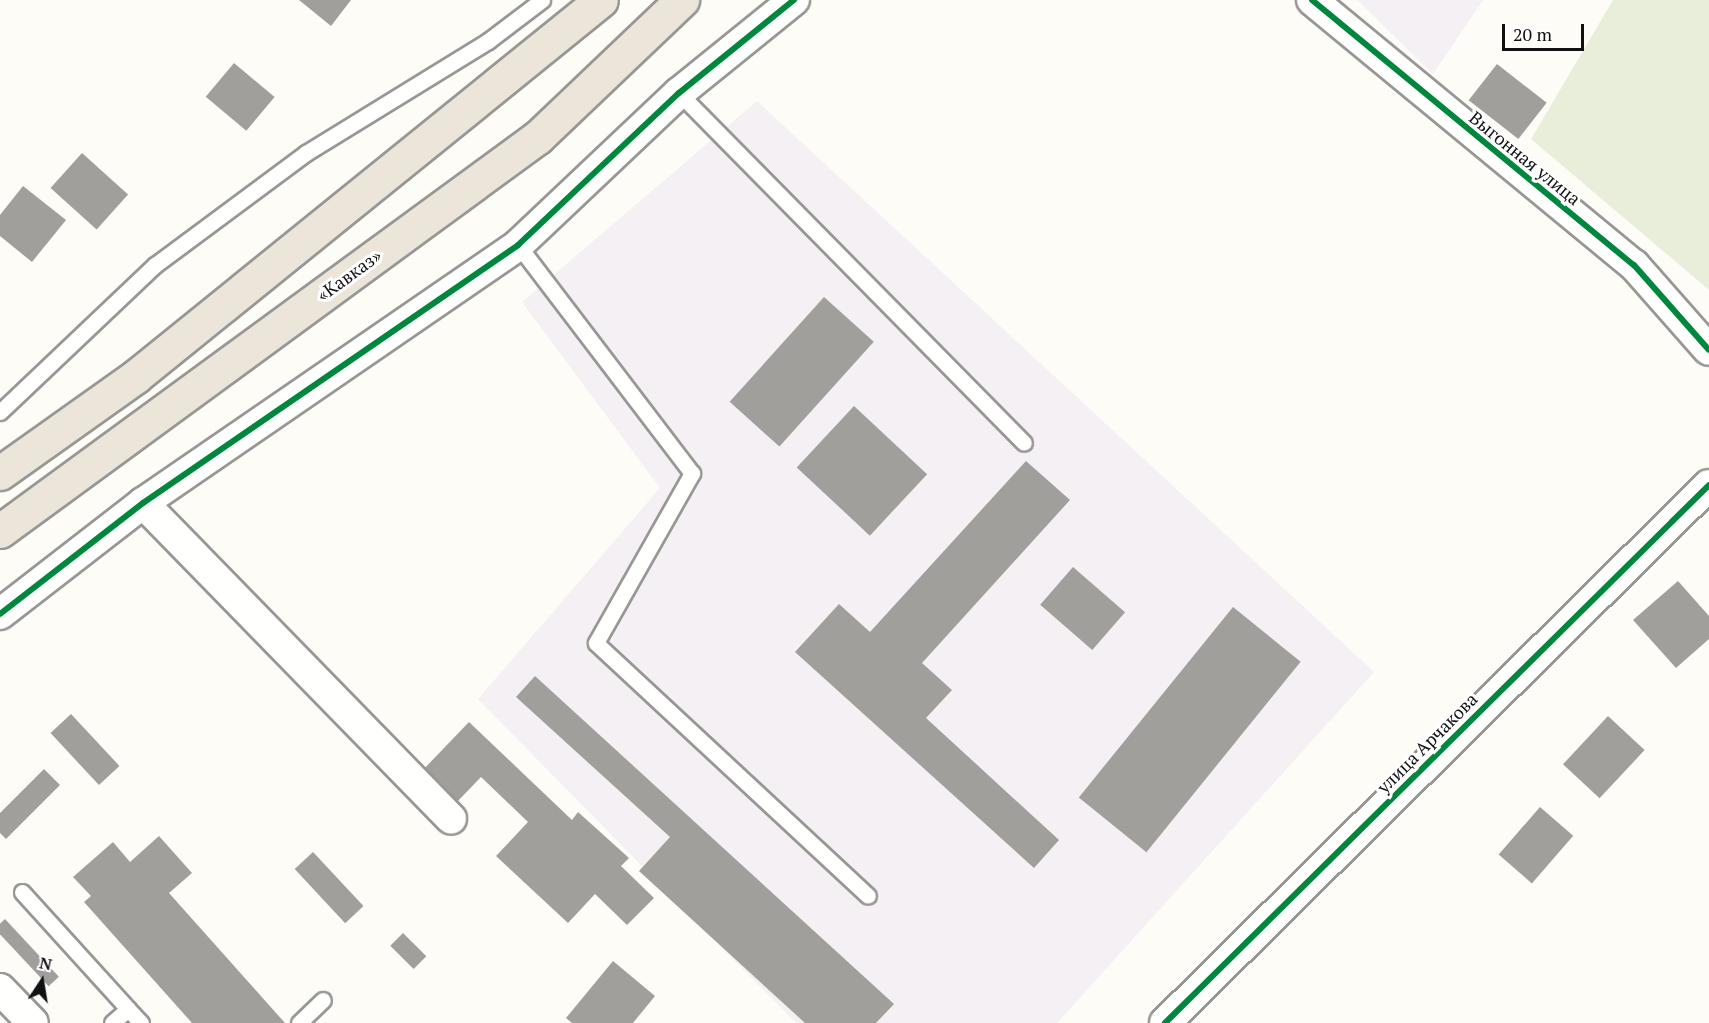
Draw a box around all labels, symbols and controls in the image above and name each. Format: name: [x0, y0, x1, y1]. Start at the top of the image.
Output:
scale bar: [1505, 12, 1588, 50]
text: 20 m: [1513, 22, 1552, 46]
street label: Выгонная улица: [1465, 107, 1585, 209]
street label: «Кавказ»: [313, 244, 385, 306]
street label: улица Арчакова: [1372, 688, 1482, 798]
north arrow: [12, 951, 72, 1011]
text: N: [38, 951, 54, 975]

